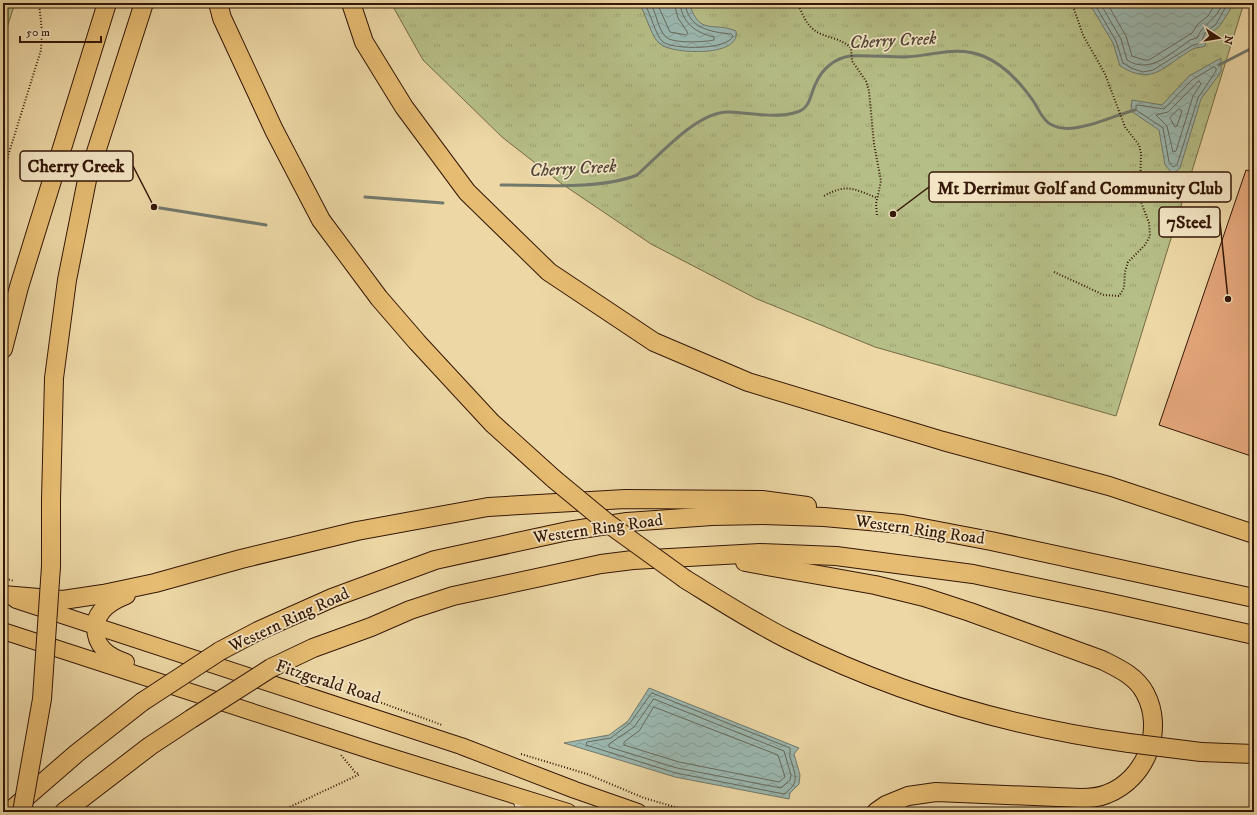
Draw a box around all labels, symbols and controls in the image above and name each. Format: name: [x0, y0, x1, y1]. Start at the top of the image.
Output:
scale bar: [20, 18, 101, 44]
north arrow: [1199, 18, 1239, 58]
text: 50 m: [26, 25, 50, 40]
water label: Cherry Creek: [849, 28, 938, 54]
text: N: [1220, 34, 1236, 46]
callout: Cherry Creek: [20, 151, 133, 181]
text: Cherry Creek: [28, 156, 126, 178]
water label: Cherry Creek: [529, 156, 618, 182]
callout: Mt Derrimut Golf and Community Club: [929, 172, 1231, 202]
text: Mt Derrimut Golf and Community Club: [937, 178, 1223, 200]
callout: 7Steel: [1159, 207, 1220, 237]
text: 7Steel: [1167, 212, 1212, 234]
street label: Western Ring Road: [531, 509, 665, 549]
street label: Western Ring Road: [853, 510, 987, 550]
street label: Western Ring Road: [224, 582, 353, 658]
street label: Fitzgerald Road: [273, 655, 384, 709]

